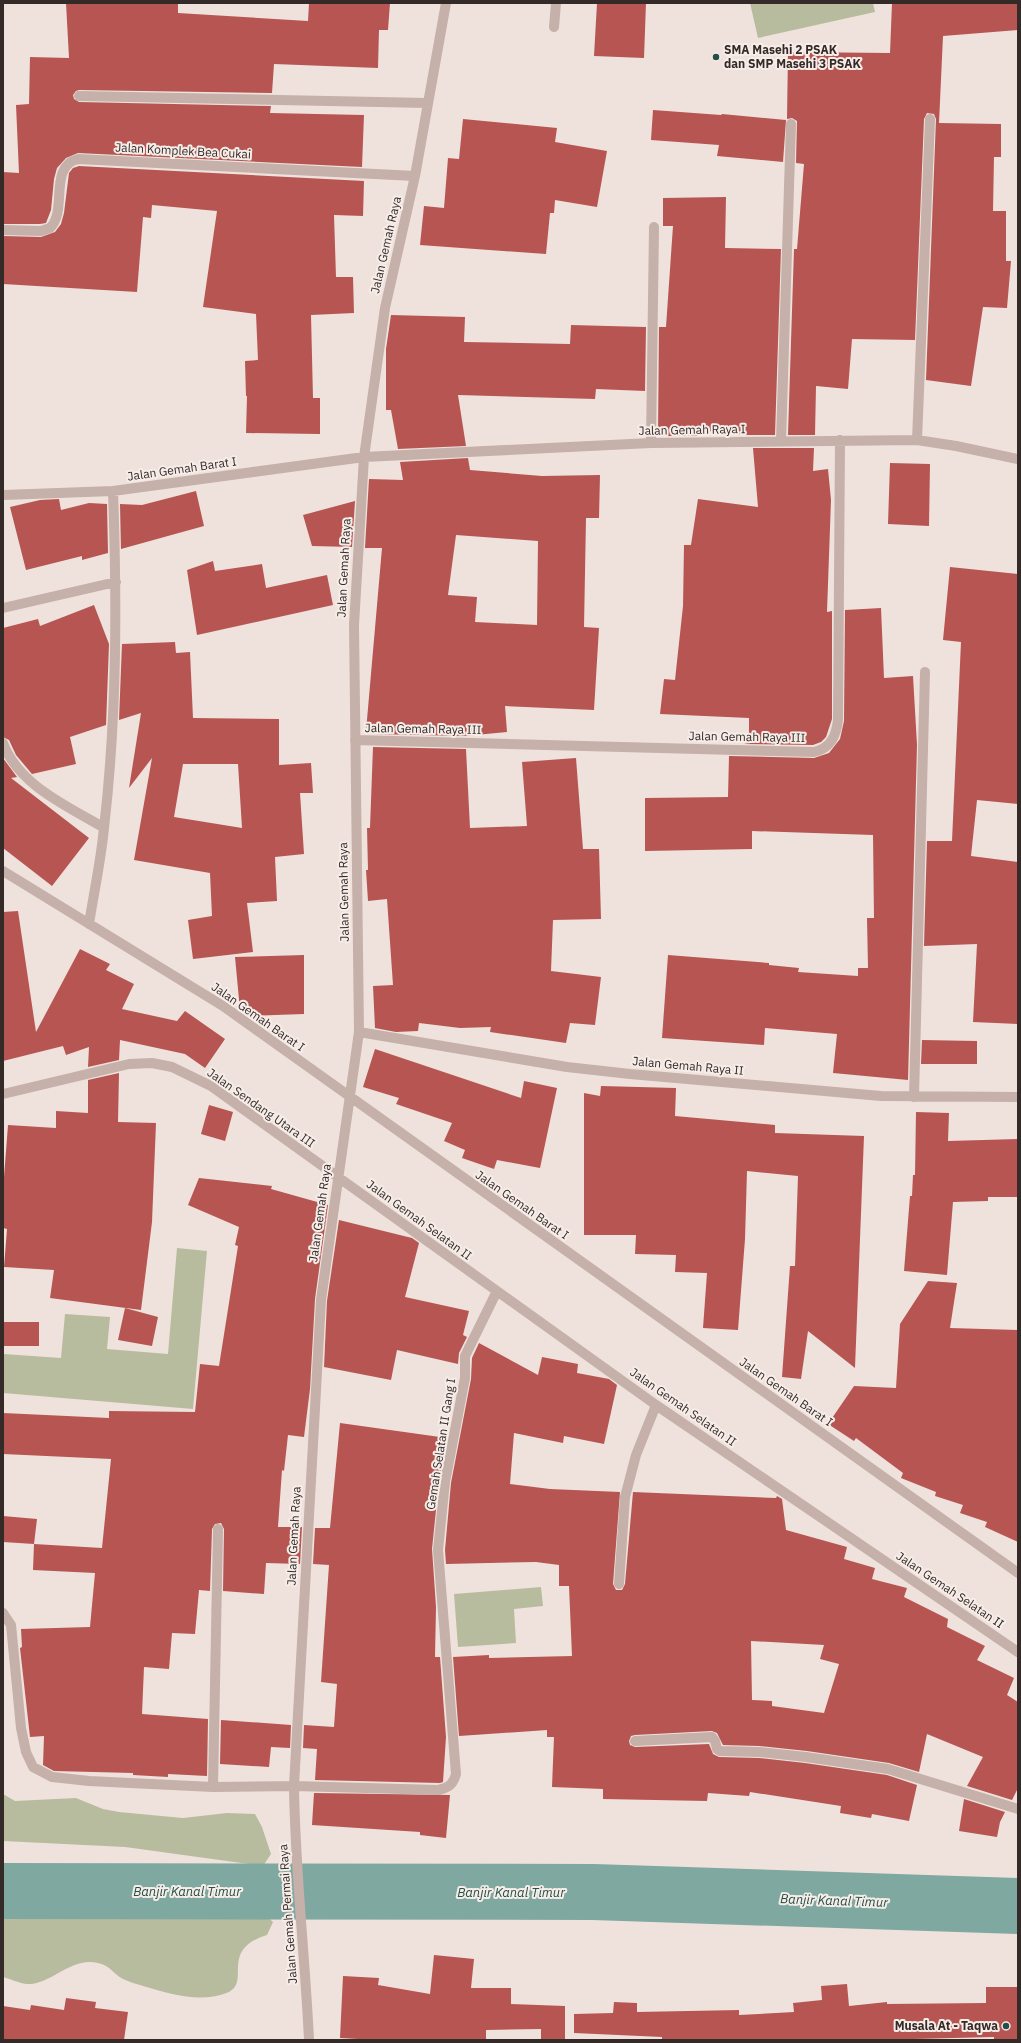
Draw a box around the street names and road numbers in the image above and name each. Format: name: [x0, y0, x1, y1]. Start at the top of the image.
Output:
street label: Jalan Komplek Bea Cukai: [115, 139, 251, 162]
street label: Jalan Gemah Raya: [367, 194, 404, 295]
street label: Jalan Gemah Raya I: [638, 421, 746, 438]
street label: Jalan Gemah Barat I: [126, 453, 238, 484]
street label: Jalan Gemah Raya: [333, 517, 354, 618]
street label: Jalan Gemah Raya III: [365, 720, 482, 737]
street label: Jalan Gemah Raya III: [689, 728, 806, 745]
street label: Jalan Gemah Raya: [335, 842, 352, 942]
street label: Jalan Gemah Barat I: [209, 979, 308, 1054]
street label: Jalan Gemah Raya II: [632, 1053, 745, 1078]
street label: Jalan Sendang Utara III: [204, 1065, 318, 1151]
street label: Jalan Gemah Raya: [305, 1162, 334, 1263]
street label: Jalan Gemah Barat I: [473, 1167, 572, 1242]
street label: Jalan Gemah Selatan II: [364, 1176, 475, 1263]
street label: Jalan Gemah Barat I: [737, 1354, 836, 1429]
street label: Jalan Gemah Selatan II: [627, 1364, 740, 1449]
street label: Gemah Selatan II Gang I: [423, 1377, 458, 1511]
street label: Jalan Gemah Raya: [283, 1485, 304, 1586]
street label: Jalan Gemah Selatan II: [894, 1548, 1007, 1631]
street label: Jalan Gemah Permai Raya: [275, 1843, 300, 1984]

